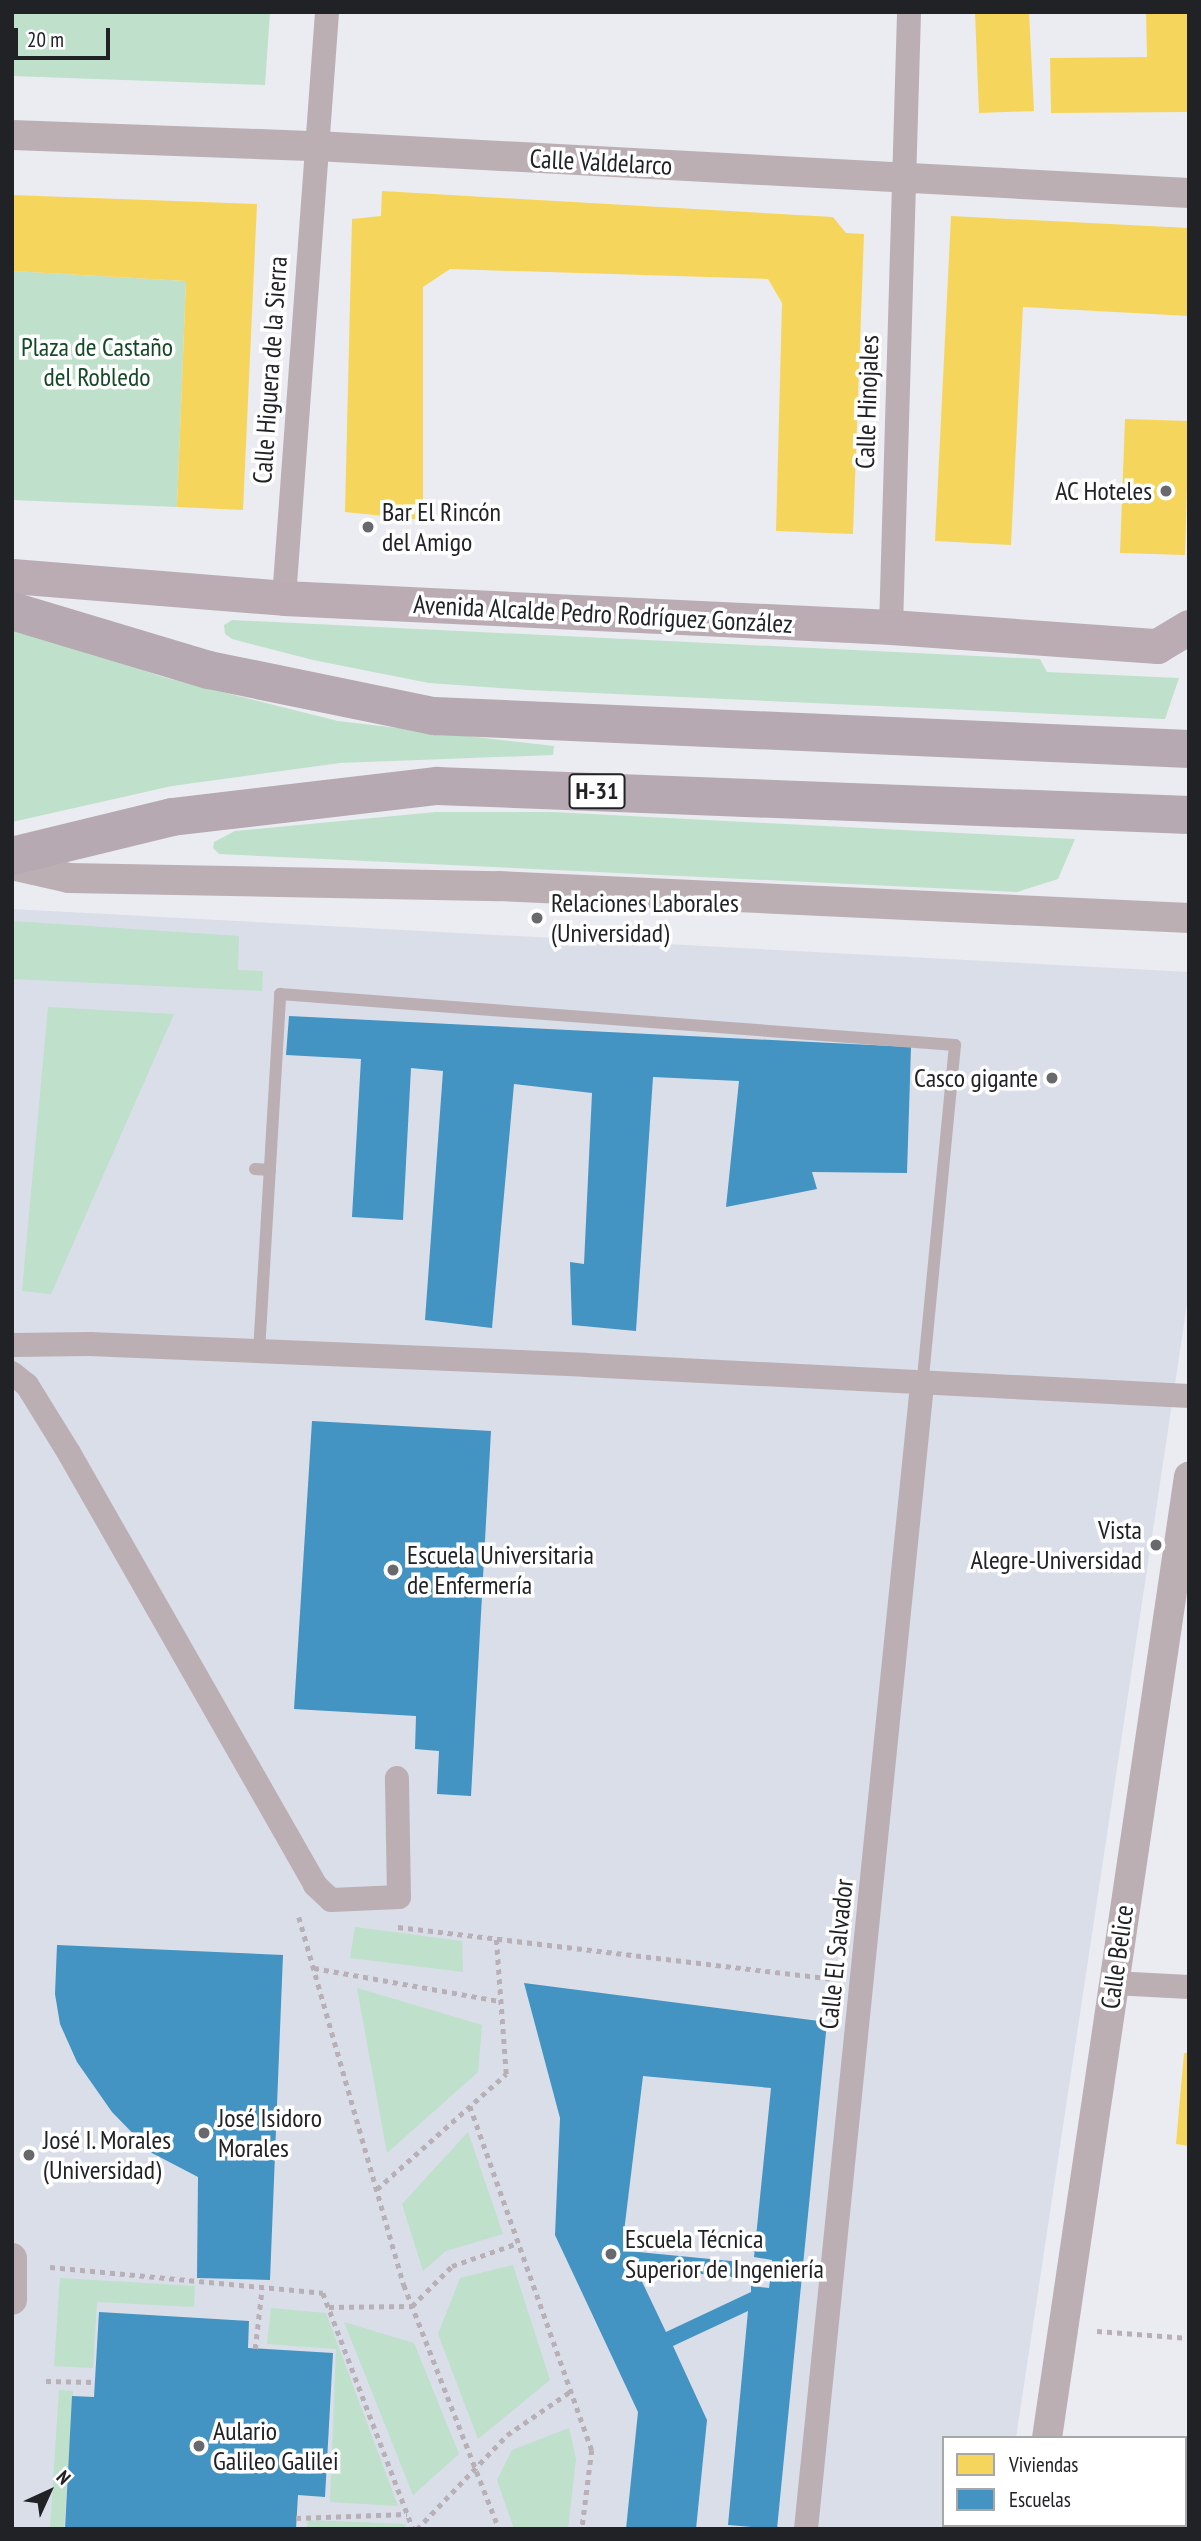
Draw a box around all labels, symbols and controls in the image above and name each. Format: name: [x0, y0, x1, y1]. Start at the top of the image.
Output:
scale bar: [18, 14, 114, 58]
text: 20 m: [27, 26, 64, 53]
street label: Calle Valdelarco: [529, 143, 673, 181]
street label: Calle Higuera de la Sierra: [246, 255, 294, 485]
park label: Plaza de Castaño del Robledo: [21, 331, 173, 392]
street label: Calle Hinojales: [849, 334, 885, 470]
place label: AC Hoteles: [1054, 475, 1152, 507]
marker: AC Hoteles: [1158, 483, 1174, 499]
place label: Bar El Rincón del Amigo: [382, 496, 501, 558]
marker: Bar El Rincón del Amigo: [360, 519, 376, 535]
street label: Avenida Alcalde Pedro Rodríguez González: [412, 588, 794, 640]
road number: H-31: [567, 770, 627, 812]
place label: Relaciones Laborales (Universidad): [551, 887, 739, 948]
marker: Relaciones Laborales (Universidad): [529, 910, 545, 926]
place label: Casco gigante: [914, 1062, 1038, 1094]
marker: Casco gigante: [1044, 1070, 1060, 1086]
place label: Vista Alegre-Universidad: [971, 1514, 1142, 1576]
marker: Vista Alegre-Universidad: [1148, 1537, 1164, 1553]
place label: Escuela Universitaria de Enfermería: [407, 1539, 594, 1600]
marker: Escuela Universitaria de Enfermería: [385, 1562, 401, 1578]
street label: Calle El Salvador: [813, 1877, 859, 2031]
street label: Calle Belice: [1094, 1903, 1140, 2011]
place label: José Isidoro Morales: [218, 2102, 322, 2164]
place label: José I. Morales (Universidad): [43, 2124, 173, 2186]
marker: José Isidoro Morales: [196, 2125, 212, 2141]
marker: José I. Morales (Universidad): [21, 2147, 37, 2163]
place label: Escuela Técnica Superior de Ingeniería: [625, 2223, 824, 2284]
marker: Escuela Técnica Superior de Ingeniería: [603, 2246, 619, 2262]
place label: Aulario Galileo Galilei: [213, 2415, 339, 2476]
legend: [942, 2436, 1187, 2527]
marker: Aulario Galileo Galilei: [191, 2438, 207, 2454]
text: Viviendas: [1009, 2451, 1078, 2478]
north arrow: [14, 2457, 84, 2527]
text: N: [52, 2465, 76, 2489]
text: Escuelas: [1009, 2486, 1071, 2513]

